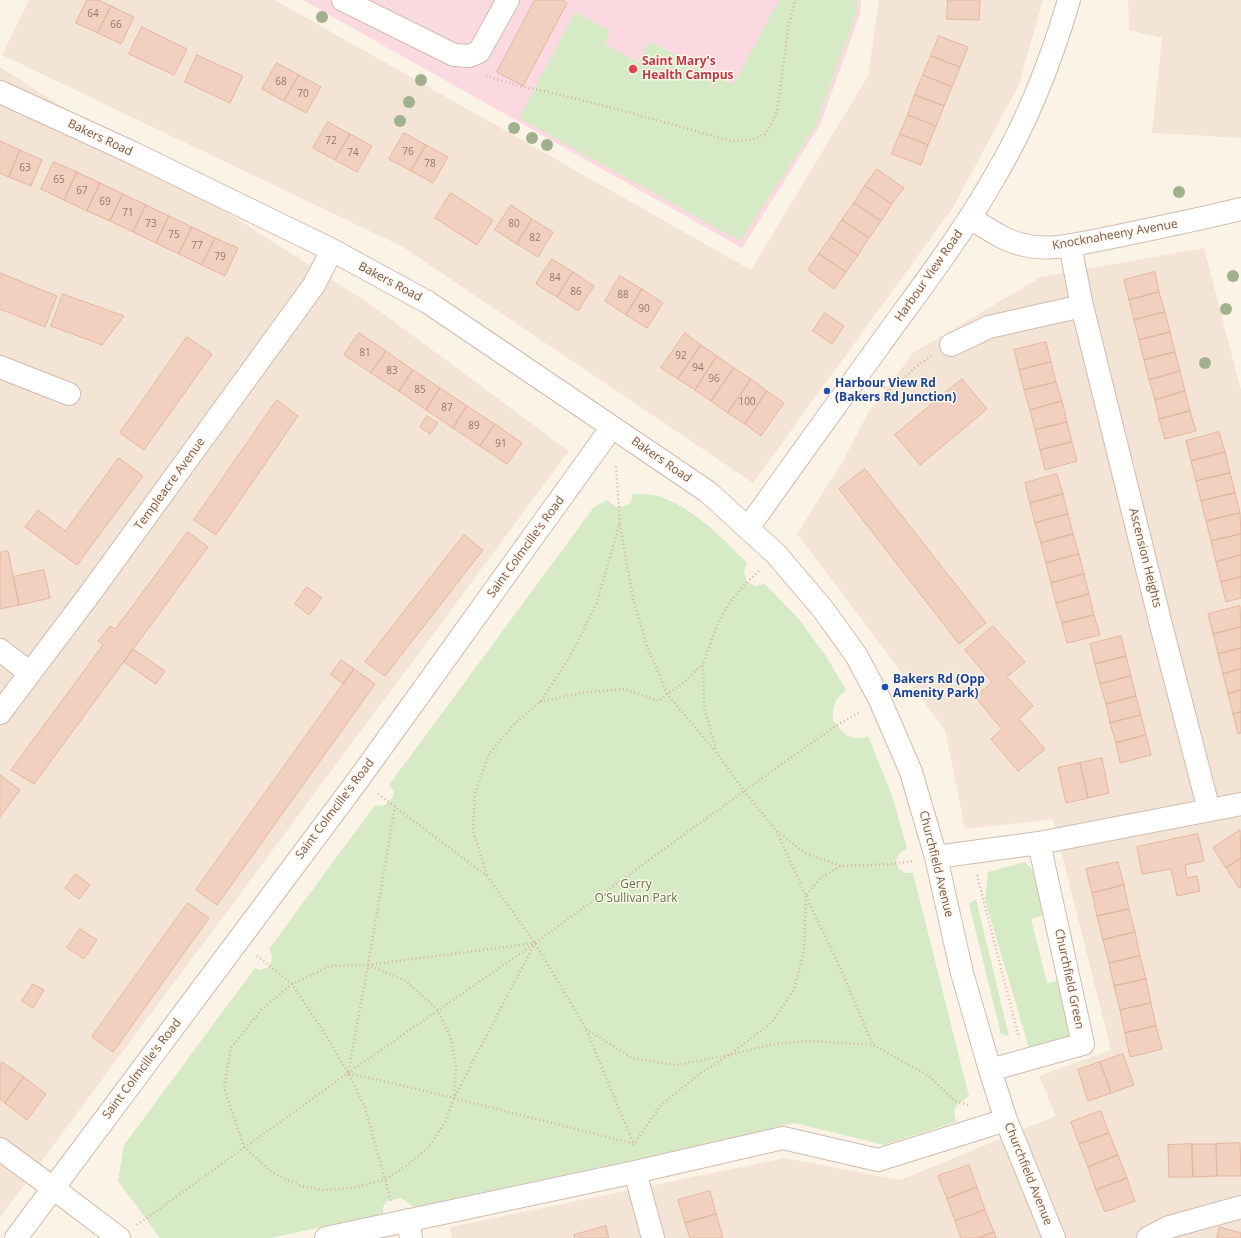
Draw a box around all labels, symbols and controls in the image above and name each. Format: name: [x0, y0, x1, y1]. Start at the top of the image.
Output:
house number: 64: [87, 8, 99, 20]
house number: 66: [110, 19, 122, 31]
place label: Saint Mary's Health Campus: [642, 55, 734, 83]
marker: Saint Mary's Health Campus: [627, 63, 639, 75]
house number: 68: [275, 76, 287, 88]
house number: 70: [297, 88, 309, 100]
street label: Bakers Road: [65, 117, 135, 159]
house number: 72: [325, 135, 337, 147]
house number: 76: [402, 146, 414, 158]
house number: 74: [347, 147, 359, 159]
house number: 78: [424, 158, 436, 170]
house number: 63: [19, 162, 31, 174]
house number: 65: [53, 174, 65, 186]
house number: 67: [76, 185, 88, 197]
house number: 69: [99, 196, 111, 208]
house number: 71: [122, 207, 134, 219]
street label: Knocknaheeny Avenue: [1051, 217, 1179, 253]
house number: 73: [145, 218, 157, 230]
house number: 80: [508, 218, 520, 230]
street label: Harbour View Road: [892, 227, 966, 325]
house number: 75: [168, 229, 180, 241]
house number: 82: [529, 232, 541, 244]
house number: 77: [191, 240, 203, 252]
house number: 79: [214, 251, 226, 263]
street label: Bakers Road: [356, 259, 424, 305]
house number: 84: [549, 272, 561, 284]
house number: 86: [570, 286, 582, 298]
house number: 88: [617, 289, 629, 301]
house number: 90: [638, 303, 650, 315]
house number: 81: [359, 347, 371, 359]
house number: 92: [675, 350, 687, 362]
house number: 94: [692, 362, 704, 374]
house number: 83: [386, 365, 398, 377]
house number: 96: [708, 373, 720, 385]
place label: Harbour View Rd (Bakers Rd Junction): [835, 377, 956, 405]
house number: 85: [414, 384, 426, 396]
marker: Harbour View Rd (Bakers Rd Junction): [822, 386, 832, 396]
house number: 100: [738, 396, 756, 408]
house number: 87: [441, 402, 453, 414]
house number: 89: [468, 420, 480, 432]
street label: Bakers Road: [628, 434, 694, 486]
street label: Templeacre Avenue: [132, 435, 208, 533]
house number: 91: [495, 438, 507, 450]
street label: Saint Colmcille's Road: [484, 494, 568, 600]
street label: Ascension Heights: [1126, 507, 1164, 609]
place label: Bakers Rd (Opp Amenity Park): [893, 673, 985, 701]
marker: Bakers Rd (Opp Amenity Park): [880, 682, 890, 692]
street label: Saint Colmcille's Road: [293, 756, 377, 862]
street label: Churchfield Avenue: [916, 809, 956, 919]
park label: Gerry O'Sullivan Park: [594, 878, 678, 906]
street label: Churchfield Green: [1051, 928, 1087, 1030]
street label: Saint Colmcille's Road: [100, 1016, 184, 1122]
street label: Churchfield Avenue: [1001, 1121, 1055, 1227]

